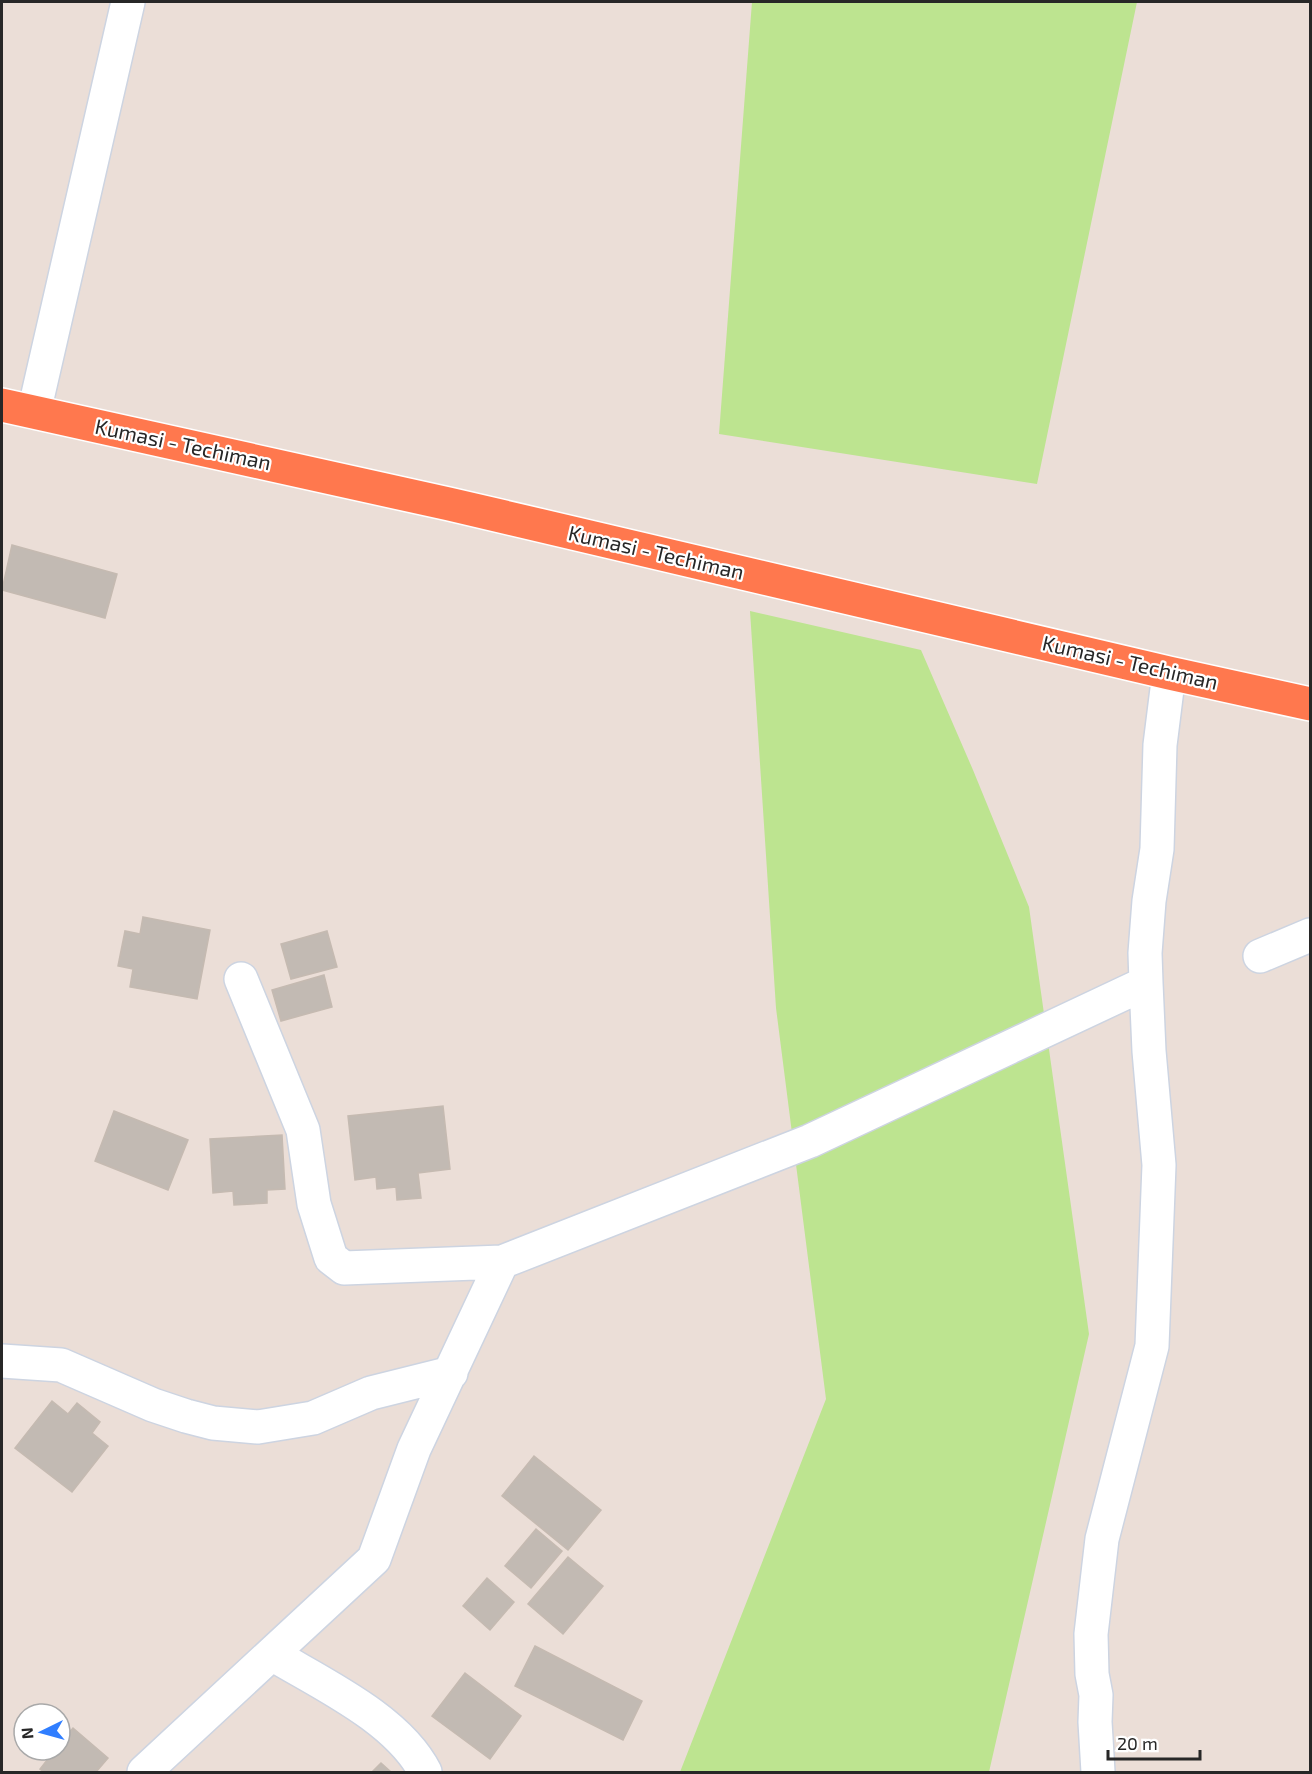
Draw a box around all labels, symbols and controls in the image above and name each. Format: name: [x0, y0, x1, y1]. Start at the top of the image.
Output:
street label: Kumasi - Techiman: [93, 413, 274, 474]
street label: Kumasi - Techiman: [566, 519, 747, 584]
street label: Kumasi - Techiman: [1040, 629, 1221, 694]
north arrow: [12, 1702, 72, 1762]
scale bar: [1108, 1723, 1200, 1761]
text: N: [17, 1727, 37, 1740]
text: 20 m: [1117, 1732, 1158, 1754]

